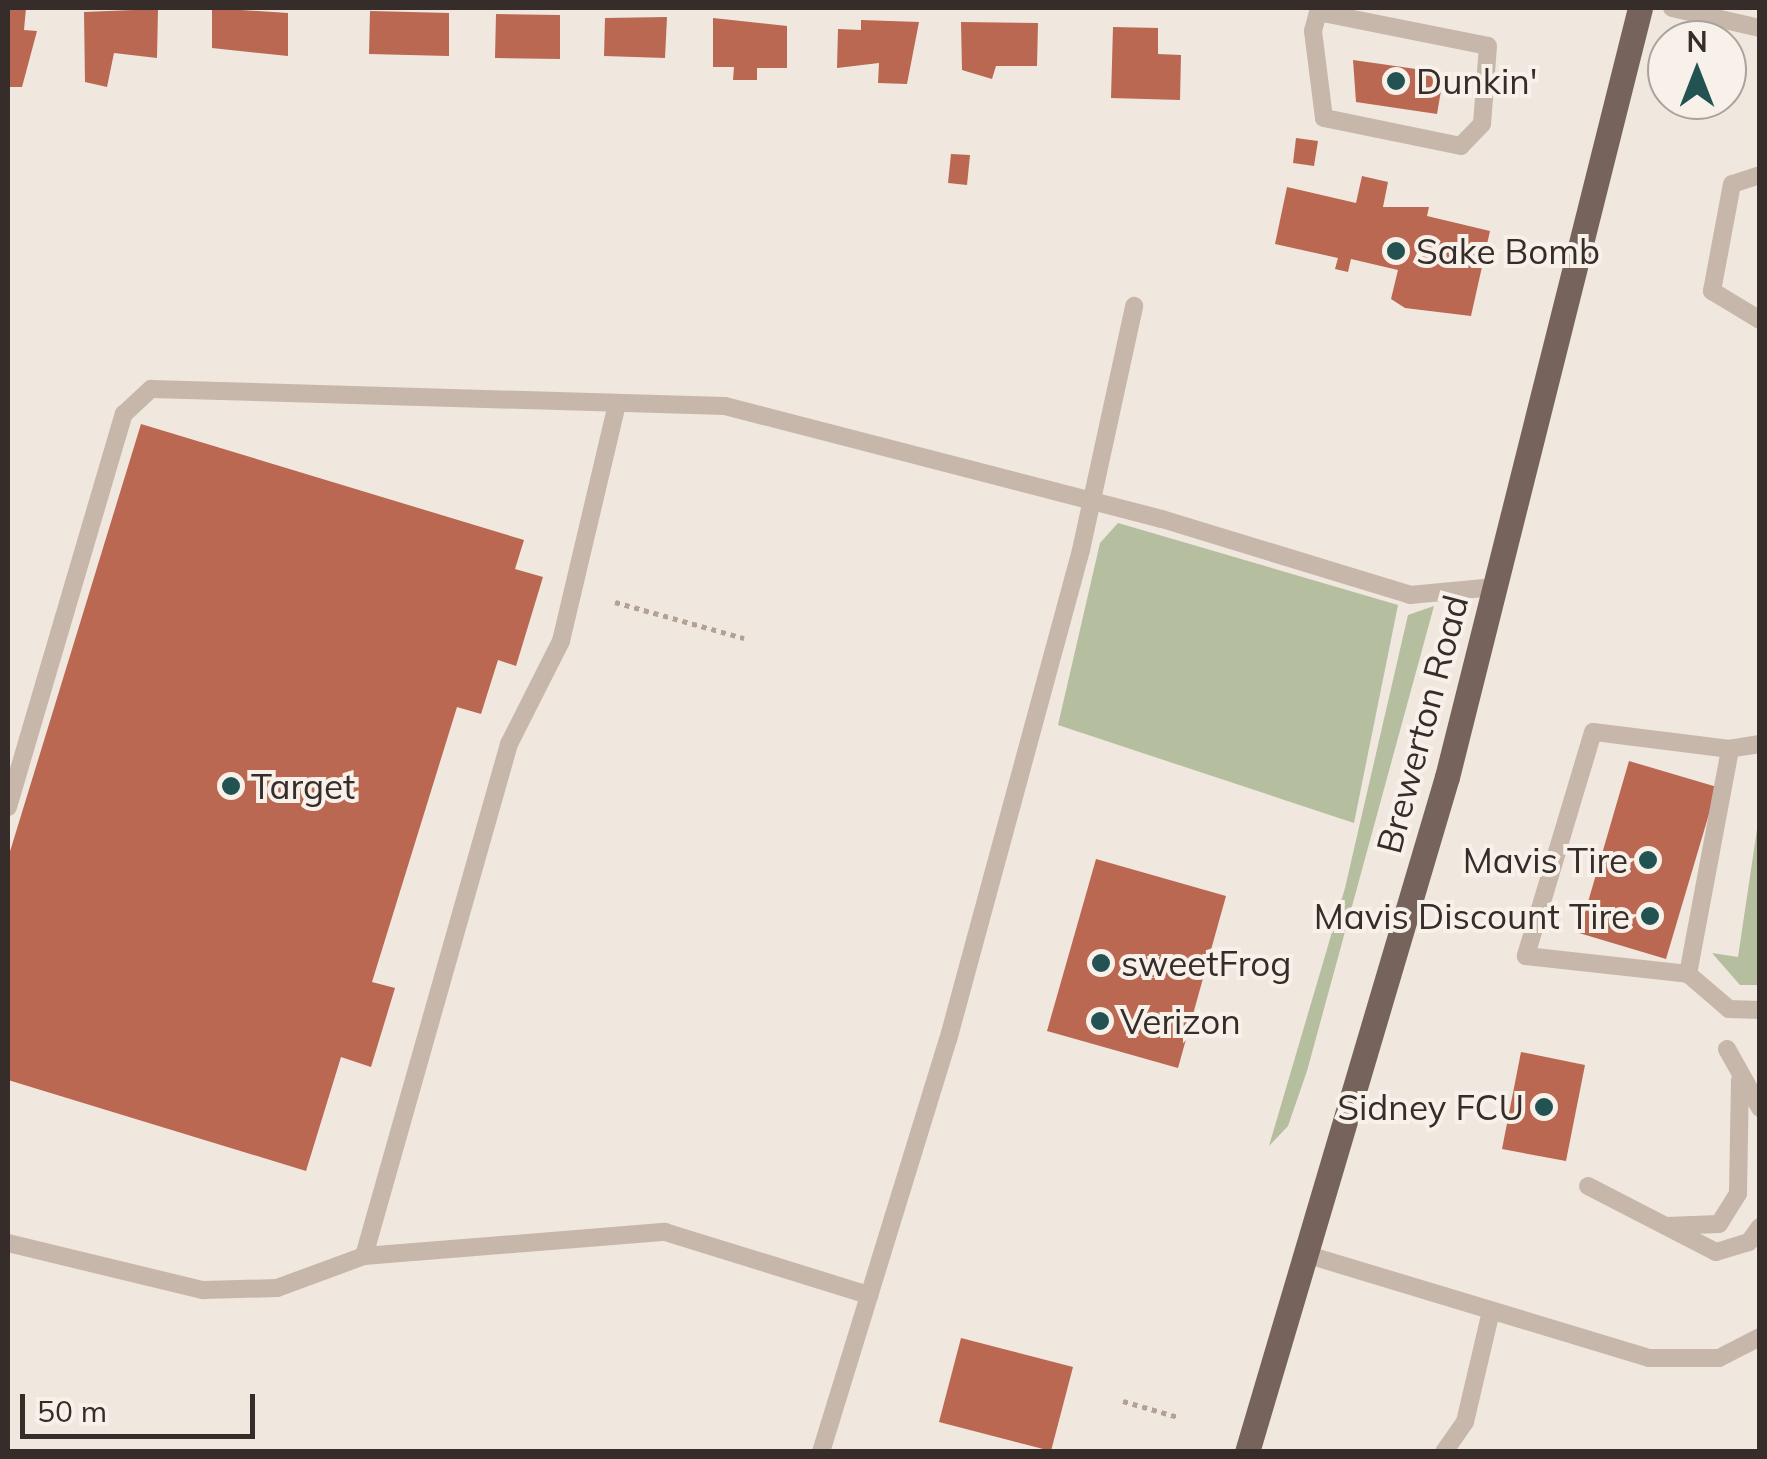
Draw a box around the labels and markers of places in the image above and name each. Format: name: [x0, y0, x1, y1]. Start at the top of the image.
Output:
place label: Dunkin': [1416, 60, 1537, 102]
marker: Dunkin': [1385, 70, 1407, 92]
place label: Sake Bomb: [1416, 230, 1600, 272]
marker: Sake Bomb: [1385, 240, 1407, 262]
place label: Target: [251, 765, 355, 807]
marker: Target: [220, 775, 242, 797]
place label: Mavis Tire: [1463, 839, 1628, 881]
marker: Mavis Tire: [1637, 849, 1659, 871]
place label: Mavis Discount Tire: [1314, 895, 1630, 937]
marker: Mavis Discount Tire: [1639, 905, 1661, 927]
place label: sweetFrog: [1121, 942, 1291, 984]
marker: sweetFrog: [1090, 952, 1112, 974]
place label: Verizon: [1120, 1000, 1241, 1042]
marker: Verizon: [1089, 1010, 1111, 1032]
place label: Sidney FCU: [1337, 1086, 1524, 1128]
marker: Sidney FCU: [1533, 1096, 1555, 1118]

